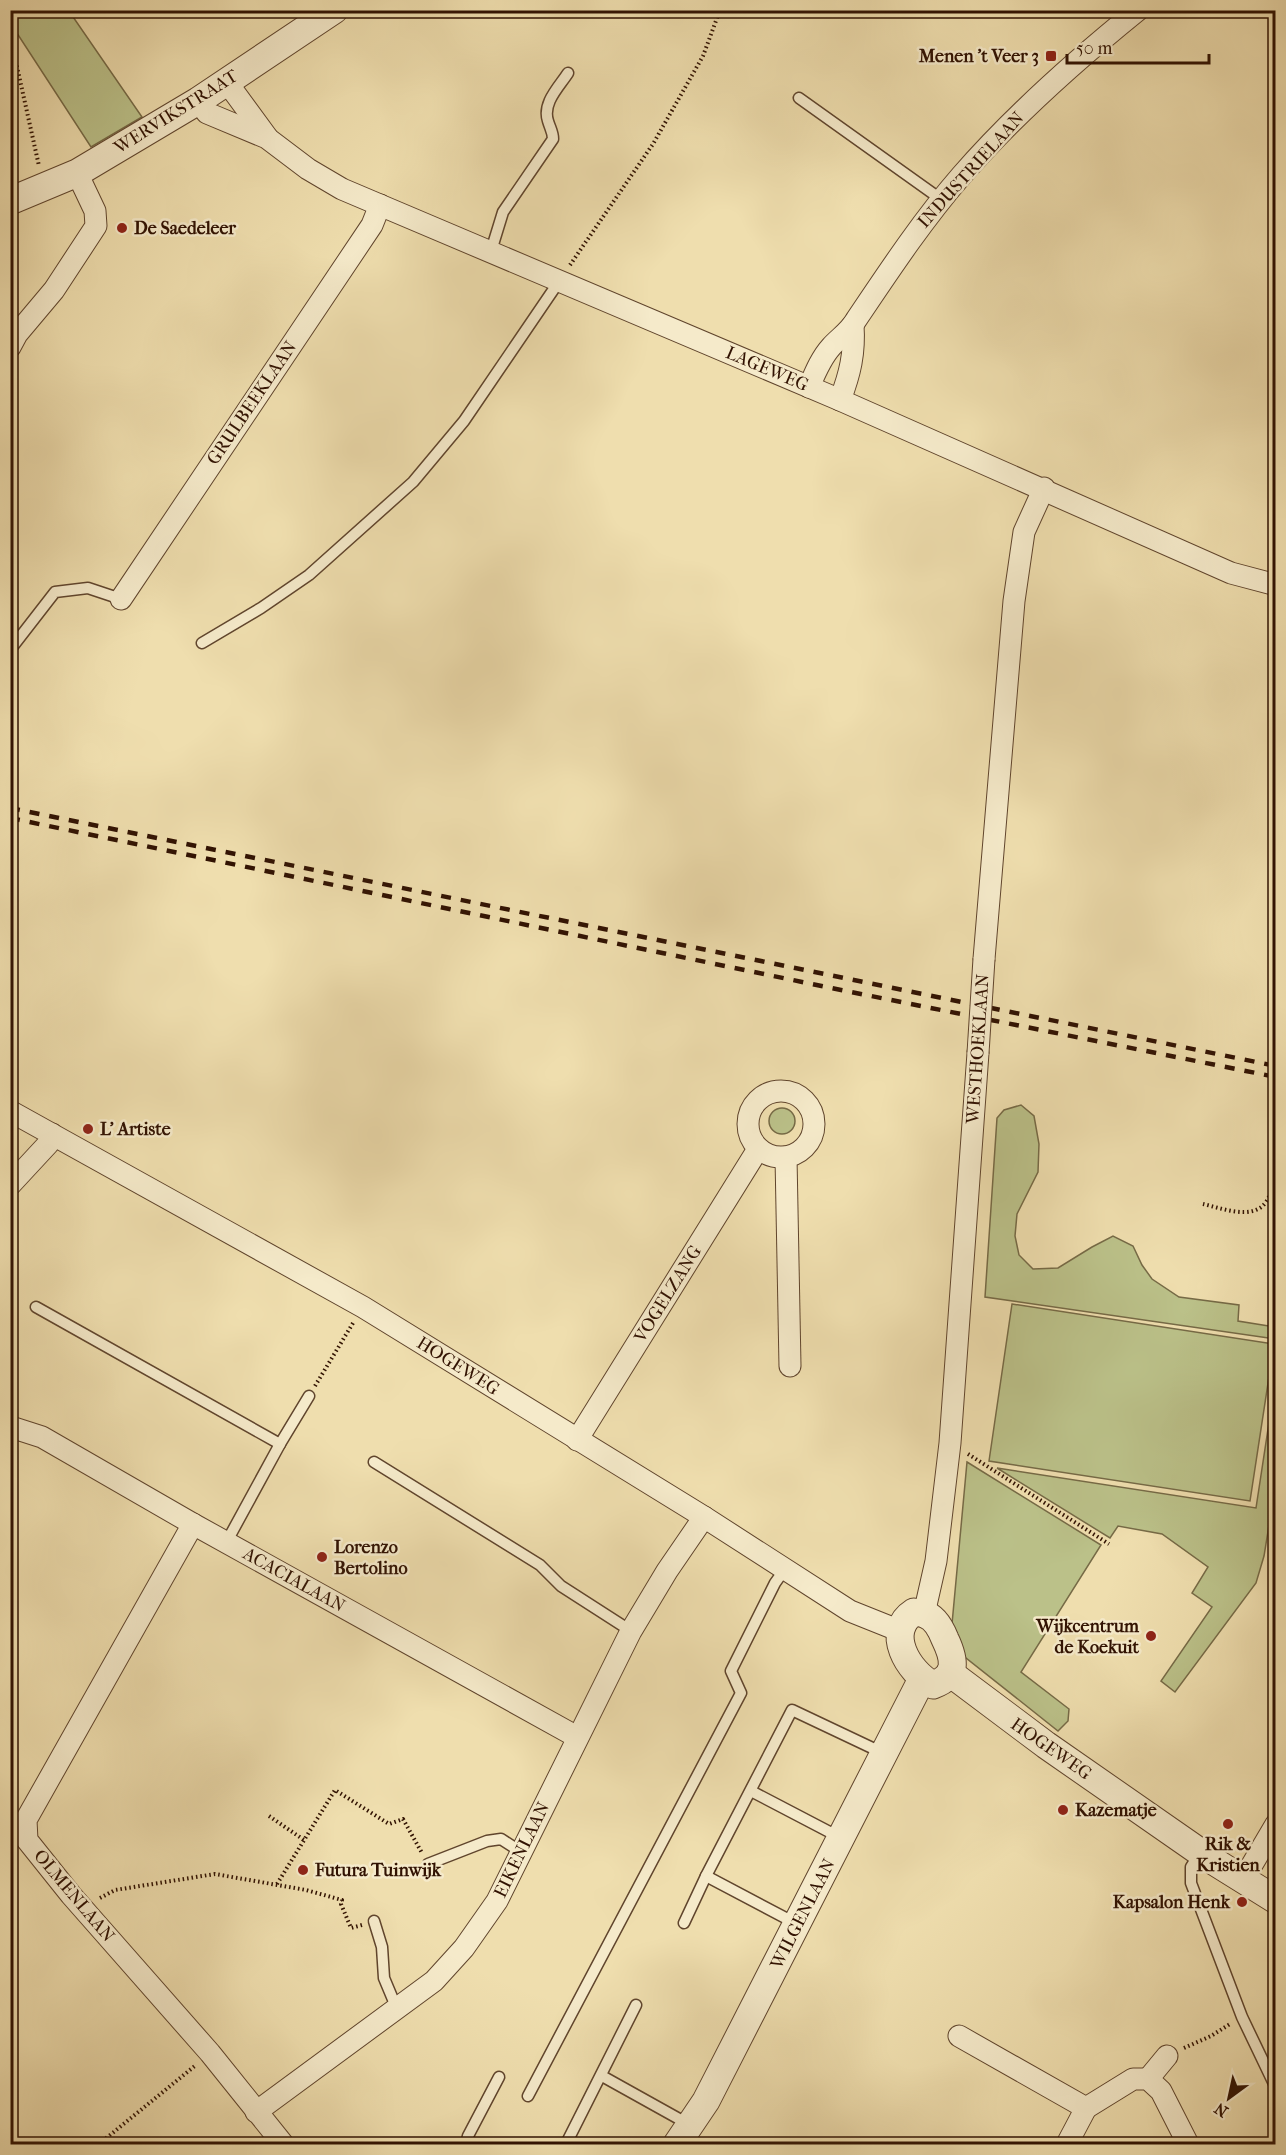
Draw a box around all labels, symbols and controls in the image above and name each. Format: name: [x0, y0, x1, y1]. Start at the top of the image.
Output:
scale bar: [1067, 27, 1210, 65]
text: 50 m: [1076, 38, 1113, 59]
place label: Menen 't Veer 3: [918, 46, 1039, 67]
marker: Menen 't Veer 3: [1044, 49, 1058, 63]
street label: WERVIKSTRAAT: [109, 65, 242, 159]
street label: INDUSTRIELAAN: [913, 107, 1029, 232]
place label: De Saedeleer: [134, 218, 236, 239]
marker: De Saedeleer: [115, 221, 129, 235]
street label: GRULBEEKLAAN: [203, 337, 301, 469]
street label: LAGEWEG: [723, 342, 812, 396]
street label: WESTHOEKLAAN: [962, 973, 994, 1126]
place label: L' Artiste: [100, 1119, 171, 1140]
marker: L' Artiste: [81, 1122, 95, 1136]
street label: VOGELZANG: [629, 1241, 706, 1347]
street label: HOGEWEG: [413, 1332, 503, 1400]
place label: Lorenzo Bertolino: [334, 1537, 408, 1579]
street label: ACACIALAAN: [238, 1543, 349, 1617]
marker: Lorenzo Bertolino: [315, 1550, 329, 1564]
place label: Wijkcentrum de Koekuit: [1035, 1616, 1140, 1658]
marker: Wijkcentrum de Koekuit: [1144, 1629, 1158, 1643]
street label: HOGEWEG: [1007, 1714, 1095, 1785]
street label: EIKENLAAN: [490, 1798, 554, 1901]
place label: Kazematje: [1075, 1800, 1157, 1821]
marker: Kazematje: [1056, 1803, 1070, 1817]
marker: Rik & Kristien: [1221, 1817, 1235, 1831]
place label: Rik & Kristien: [1196, 1834, 1260, 1876]
street label: OLMENLAAN: [29, 1846, 119, 1947]
street label: WILGENLAAN: [766, 1855, 840, 1974]
place label: Futura Tuinwijk: [314, 1860, 442, 1881]
marker: Futura Tuinwijk: [296, 1863, 310, 1877]
place label: Kapsalon Henk: [1113, 1892, 1231, 1913]
marker: Kapsalon Henk: [1235, 1895, 1249, 1909]
north arrow: [1199, 2068, 1259, 2128]
text: N: [1210, 2098, 1231, 2121]

